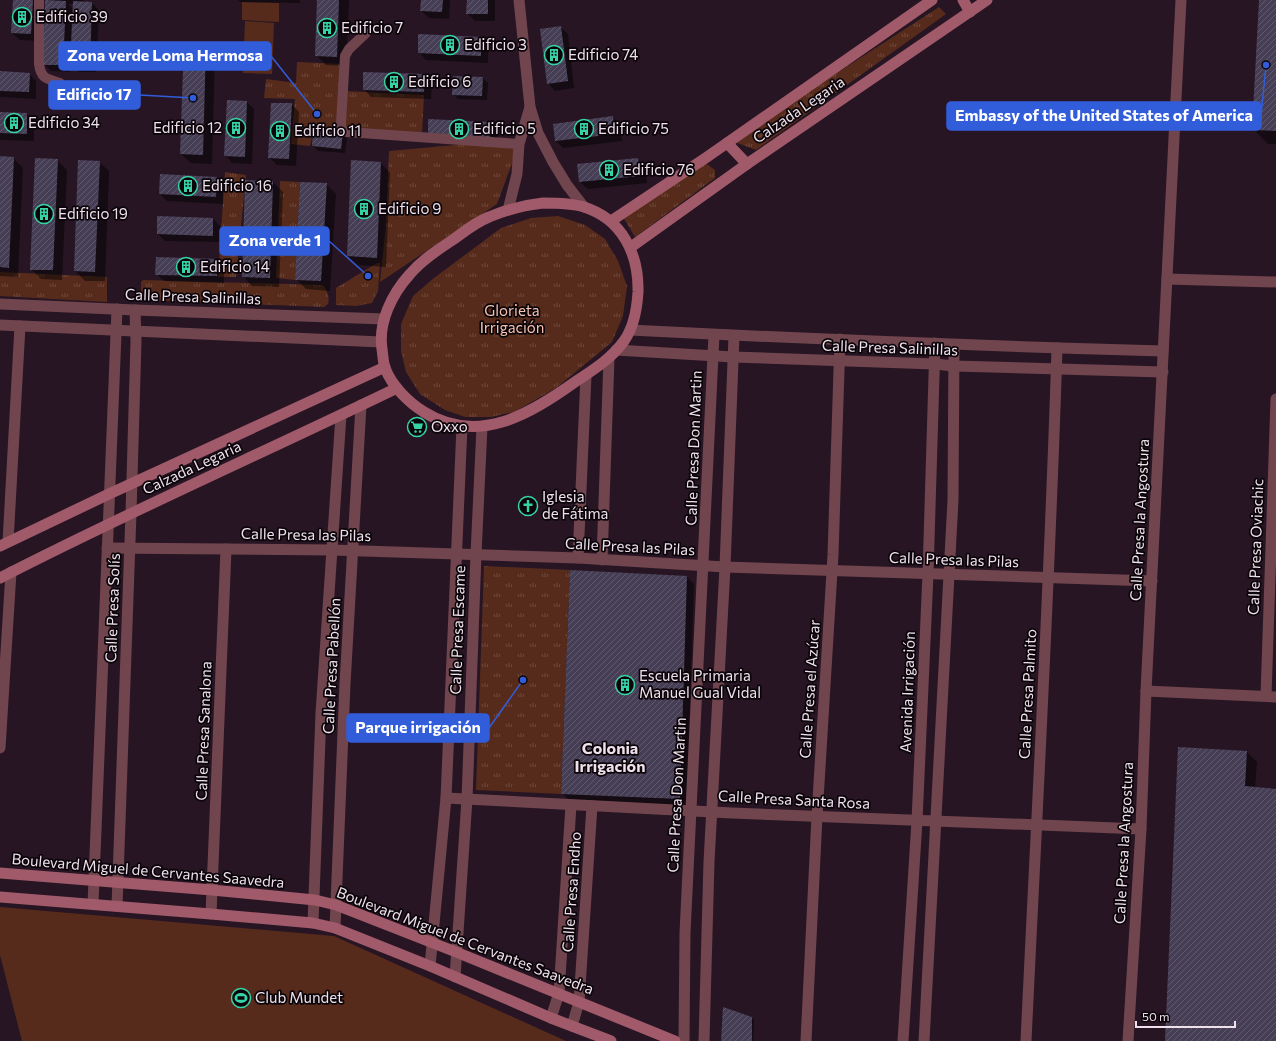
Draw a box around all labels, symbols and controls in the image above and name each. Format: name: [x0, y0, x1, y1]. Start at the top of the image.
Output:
building icon: Edificio 39: [11, 6, 33, 28]
place label: Edificio 39: [36, 7, 108, 25]
building icon: Edificio 7: [316, 17, 338, 39]
place label: Edificio 7: [341, 18, 403, 36]
building icon: Edificio 3: [439, 34, 461, 56]
place label: Edificio 3: [464, 35, 527, 53]
callout: Zona verde Loma Hermosa: [59, 42, 271, 70]
building icon: Edificio 74: [543, 44, 565, 66]
text: Zona verde Loma Hermosa: [67, 45, 263, 64]
place label: Edificio 74: [568, 45, 638, 63]
building icon: Edificio 6: [383, 71, 405, 93]
place label: Edificio 6: [408, 72, 471, 90]
street label: Calzada Legaria: [749, 72, 848, 146]
callout: Edificio 17: [49, 81, 140, 109]
text: Edificio 17: [56, 84, 132, 103]
callout: Embassy of the United States of America: [947, 102, 1261, 130]
text: Embassy of the United States of America: [955, 105, 1253, 124]
building icon: Edificio 34: [3, 112, 25, 134]
place label: Edificio 34: [28, 113, 100, 131]
building icon: Edificio 12: [225, 117, 247, 139]
place label: Edificio 12: [153, 118, 222, 136]
building icon: Edificio 5: [448, 118, 470, 140]
building icon: Edificio 75: [573, 118, 595, 140]
place label: Edificio 5: [473, 119, 536, 137]
place label: Edificio 75: [598, 119, 669, 137]
building icon: Edificio 11: [269, 120, 291, 142]
place label: Edificio 11: [294, 121, 361, 139]
building icon: Edificio 76: [598, 159, 620, 181]
place label: Edificio 76: [623, 160, 694, 178]
building icon: Edificio 16: [177, 175, 199, 197]
place label: Edificio 16: [202, 176, 272, 194]
building icon: Edificio 9: [353, 198, 375, 220]
place label: Edificio 9: [378, 199, 441, 217]
building icon: Edificio 19: [33, 203, 55, 225]
place label: Edificio 19: [58, 204, 128, 222]
callout: Zona verde 1: [220, 227, 329, 255]
text: Zona verde 1: [229, 230, 321, 249]
building icon: Edificio 14: [175, 256, 197, 278]
place label: Edificio 14: [200, 257, 270, 275]
street label: Calle Presa Salinillas: [125, 285, 262, 307]
park label: Glorieta Irrigación: [480, 301, 544, 336]
street label: Calle Presa Salinillas: [822, 336, 959, 358]
street label: Calle Presa Don Martin: [681, 370, 705, 526]
supermarket icon: Oxxo: [406, 416, 428, 438]
place label: Oxxo: [431, 417, 468, 435]
street label: Calzada Legaria: [139, 436, 244, 498]
street label: Calle Presa la Angostura: [1126, 438, 1152, 602]
street label: Calle Presa Oviachic: [1244, 479, 1266, 615]
place label: Iglesia de Fátima: [542, 487, 608, 522]
church icon: Iglesia de Fátima: [517, 495, 539, 517]
street label: Calle Presa las Pilas: [241, 524, 371, 544]
street label: Calle Presa las Pilas: [565, 534, 696, 558]
street label: Calle Presa las Pilas: [889, 548, 1020, 570]
street label: Calle Presa Solís: [101, 553, 123, 663]
street label: Calle Presa Escame: [446, 565, 468, 695]
street label: Calle Presa Pabellón: [318, 597, 344, 735]
street label: Calle Presa el Azúcar: [795, 619, 823, 759]
street label: Calle Presa Palmito: [1015, 628, 1039, 759]
street label: Avenida Irrigación: [896, 631, 918, 753]
street label: Calle Presa Sanalona: [192, 661, 214, 801]
place label: Escuela Primaria Manuel Gual Vidal: [639, 666, 761, 701]
building icon: Escuela Primaria Manuel Gual Vidal: [614, 674, 636, 696]
callout: Parque irrigación: [347, 714, 489, 742]
text: Parque irrigación: [355, 717, 481, 736]
street label: Calle Presa Don Martin: [663, 717, 689, 873]
district label: Colonia Irrigación: [575, 738, 645, 775]
street label: Calle Presa la Angostura: [1110, 761, 1136, 925]
street label: Calle Presa Santa Rosa: [718, 786, 871, 812]
street label: Calle Presa Endho: [558, 831, 584, 953]
street label: Boulevard Miguel de Cervantes Saavedra: [11, 849, 285, 891]
street label: Boulevard Miguel de Cervantes Saavedra: [334, 883, 596, 998]
sports icon: Club Mundet: [230, 987, 252, 1009]
place label: Club Mundet: [255, 988, 343, 1006]
scale bar: [1136, 1003, 1235, 1029]
text: 50 m: [1142, 1009, 1170, 1023]

